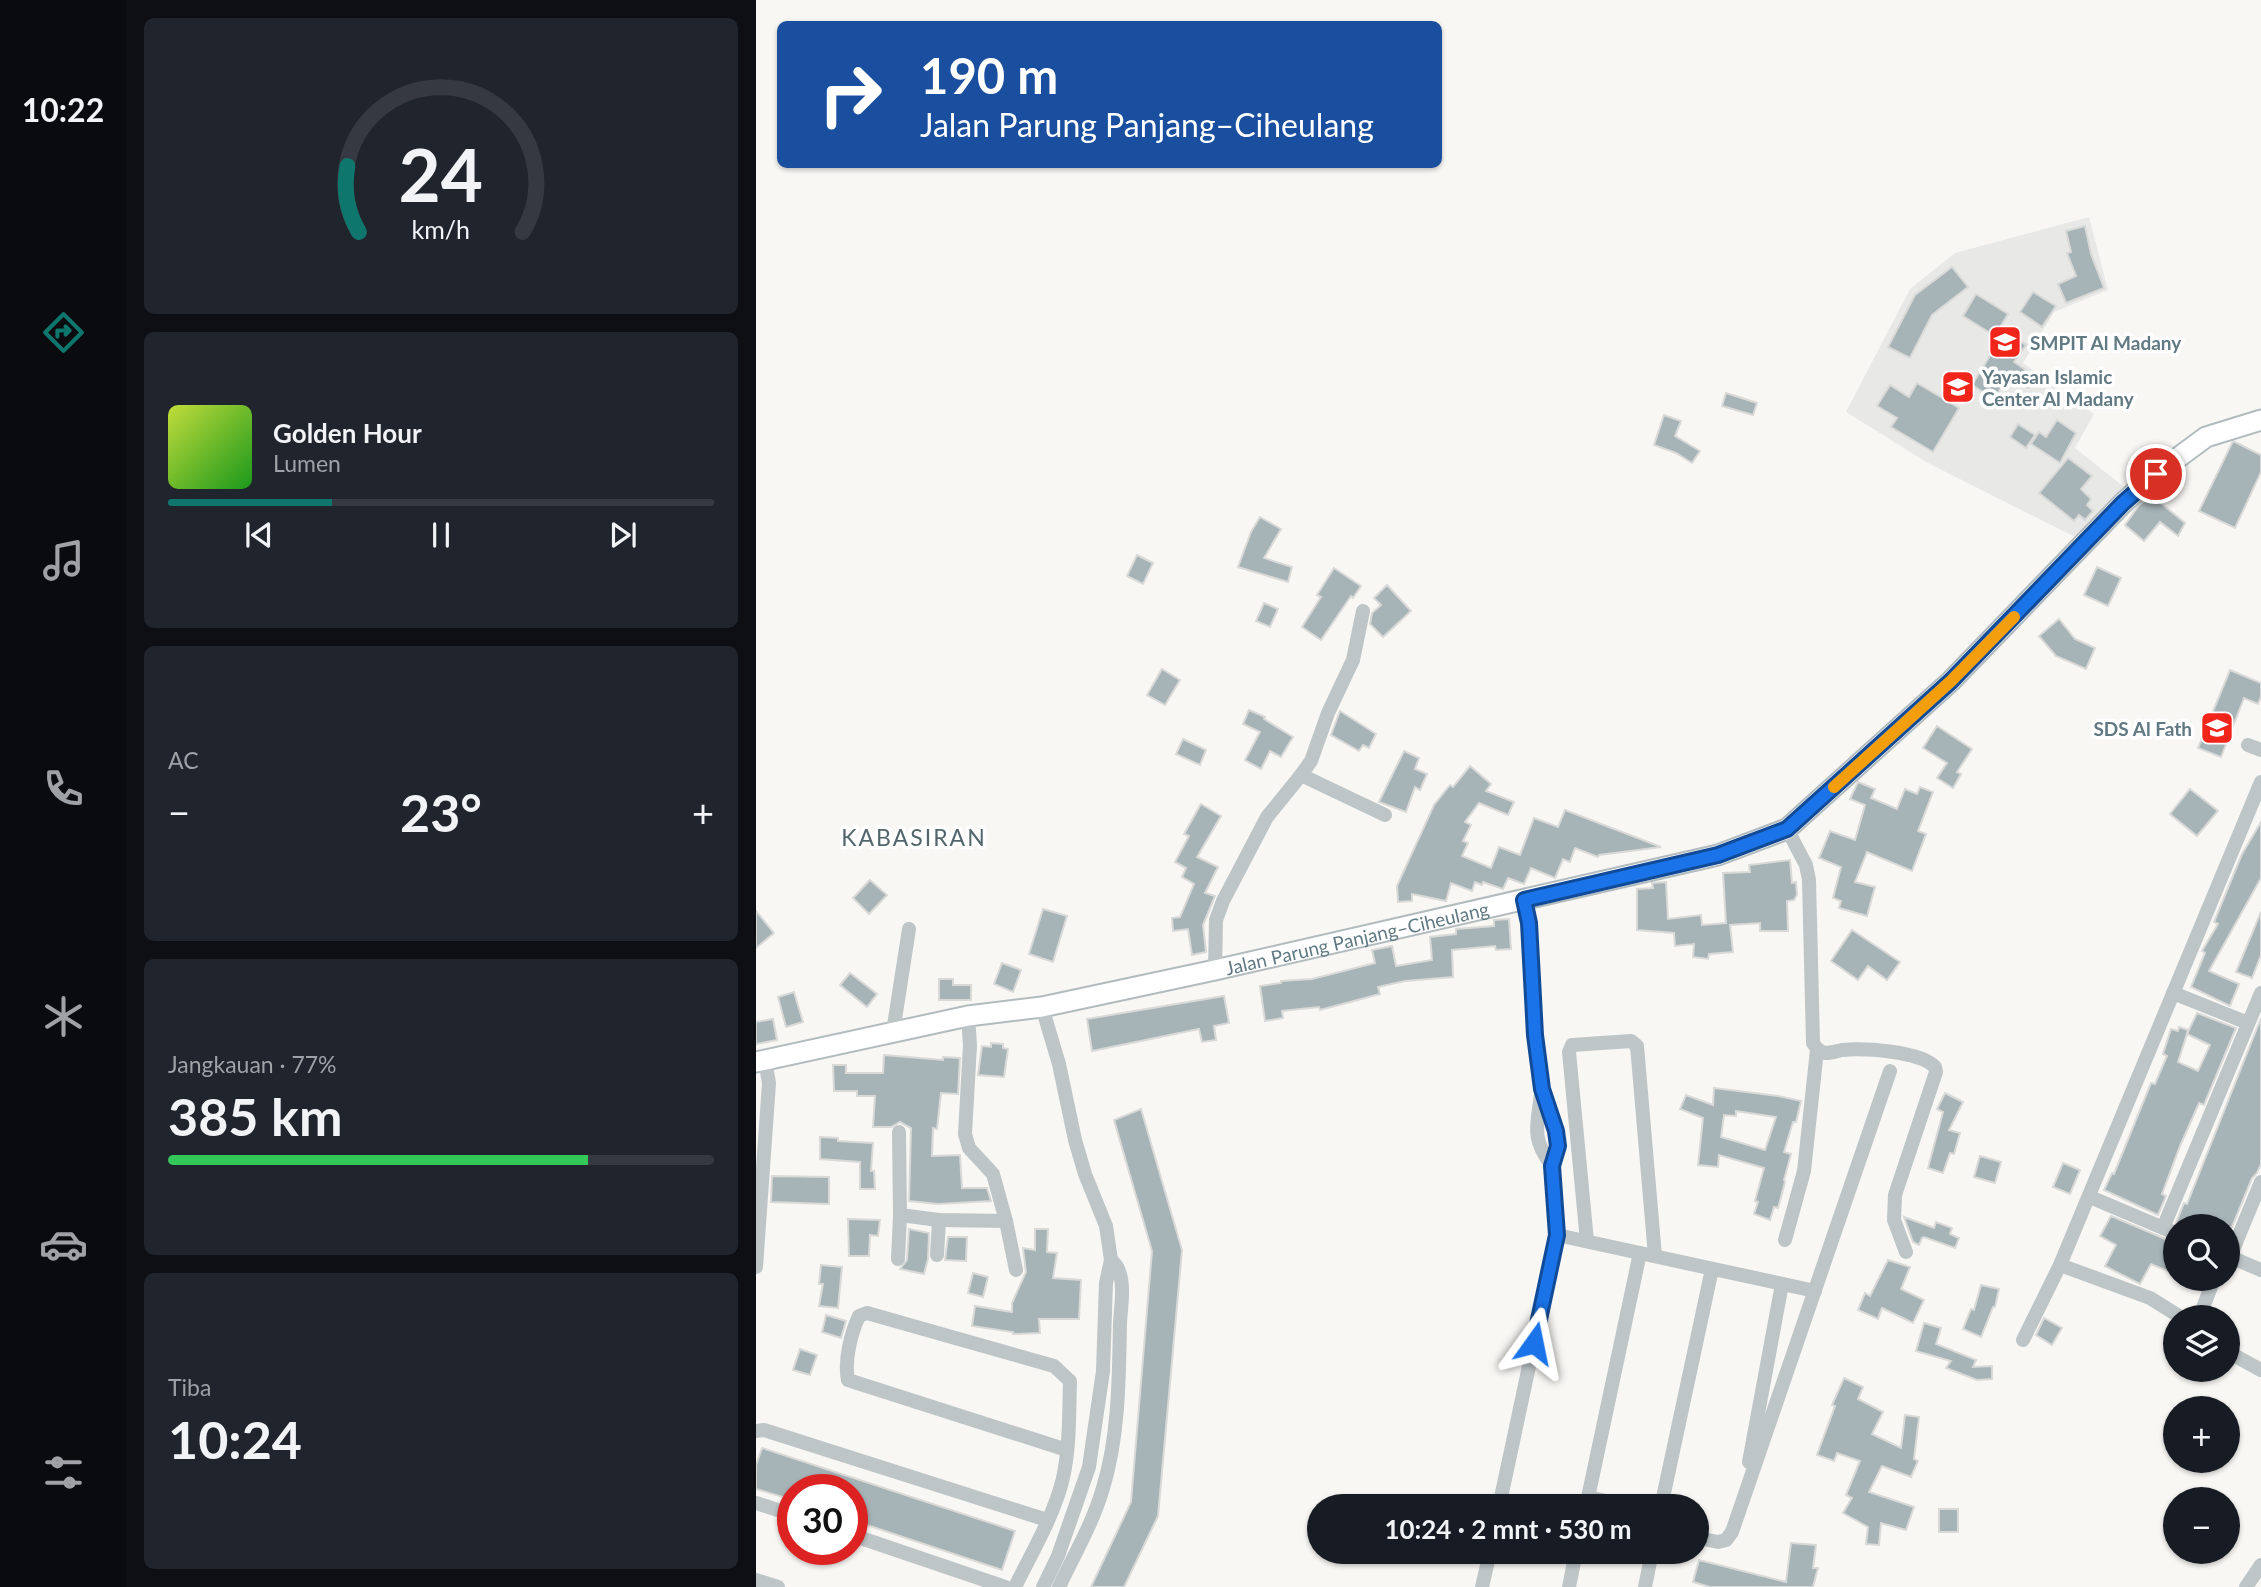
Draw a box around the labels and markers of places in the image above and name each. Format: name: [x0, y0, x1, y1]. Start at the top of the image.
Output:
school or university icon: SMPIT Al Madany: [1986, 323, 2024, 361]
place label: SMPIT Al Madany: [2030, 331, 2182, 354]
place label: Yayasan Islamic Center Al Madany: [1981, 365, 2135, 410]
school or university icon: Yayasan Islamic Center Al Madany: [1939, 368, 1977, 406]
pin: [2126, 444, 2186, 504]
school or university icon: SDS Al Fath: [2198, 709, 2236, 747]
place label: SDS Al Fath: [2093, 717, 2192, 740]

